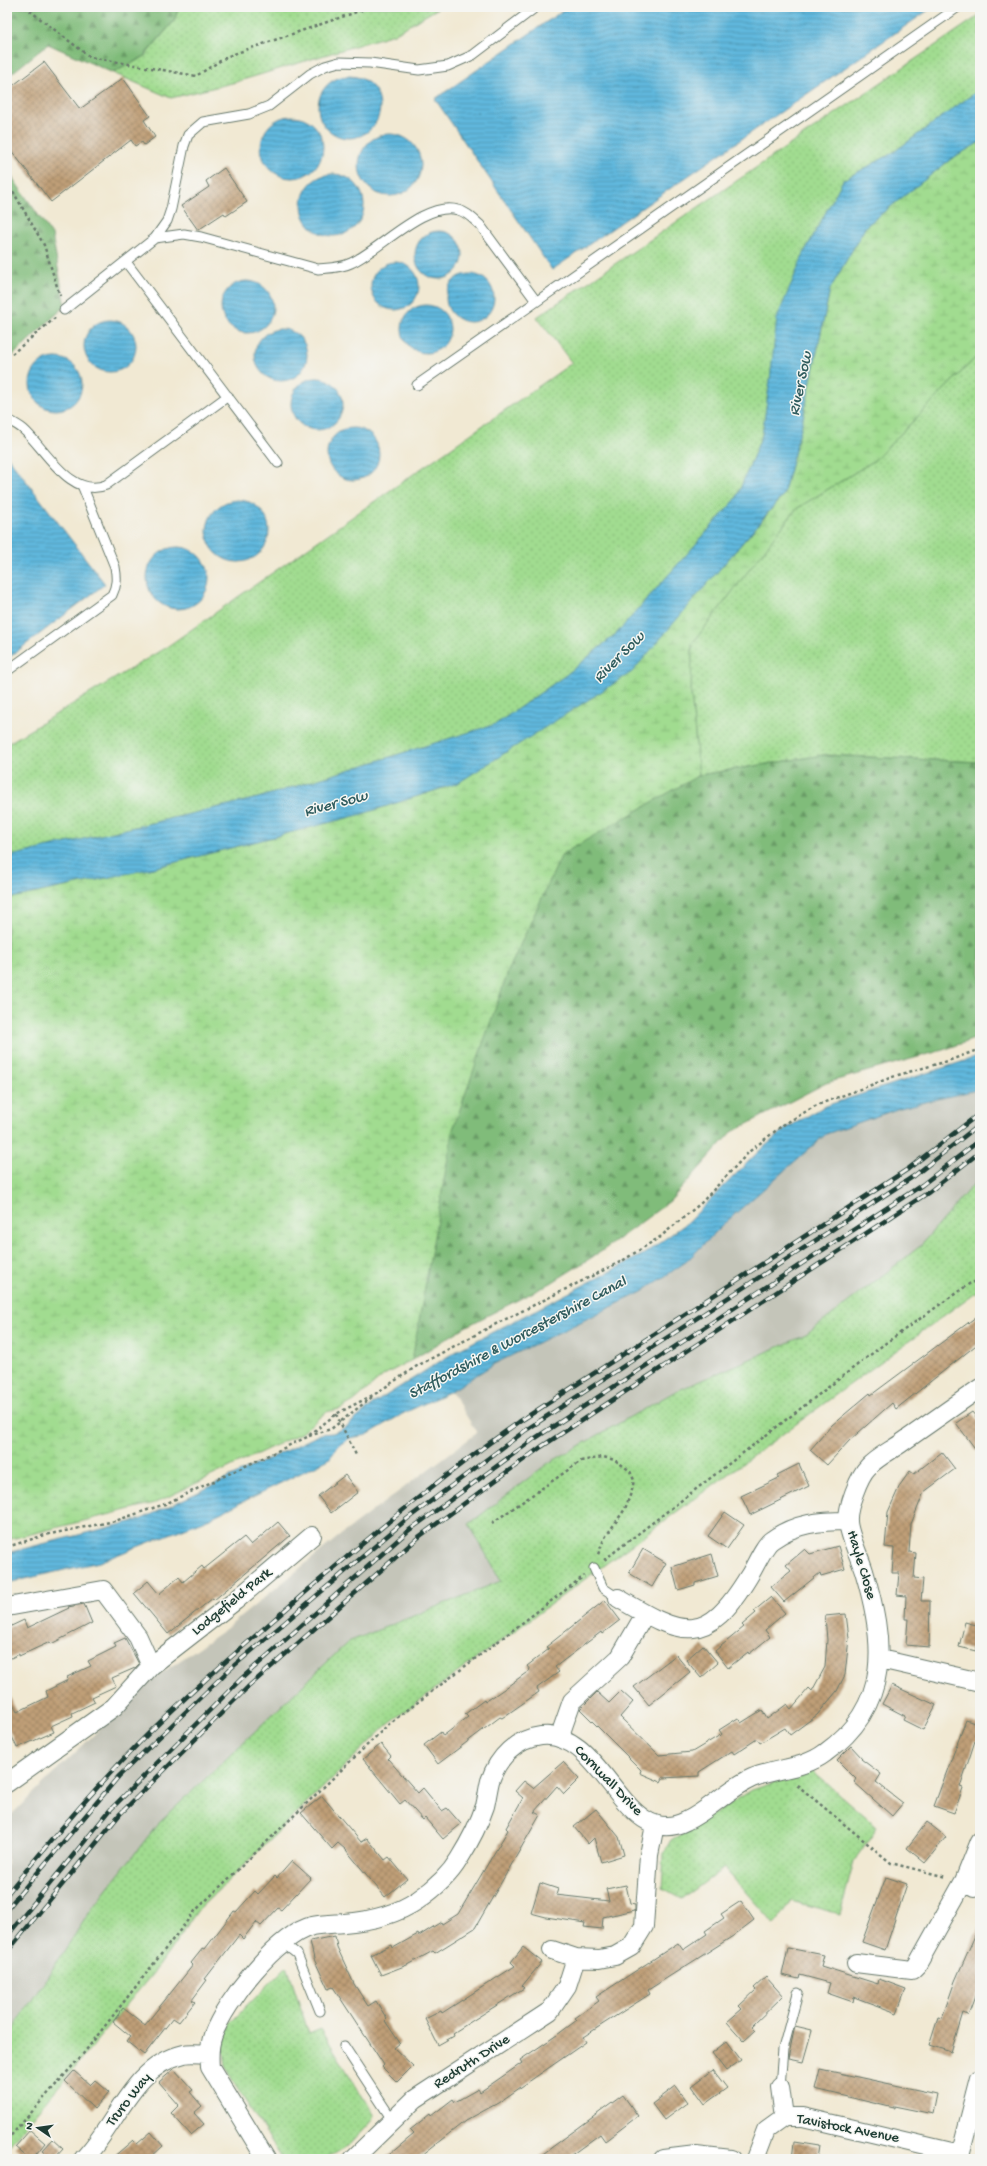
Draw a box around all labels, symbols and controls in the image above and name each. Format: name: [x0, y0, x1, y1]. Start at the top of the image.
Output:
water label: River Sow: [786, 349, 818, 418]
water label: River Sow: [590, 627, 651, 688]
water label: River Sow: [302, 787, 371, 823]
water label: Staffordshire & Worcestershire Canal: [406, 1273, 631, 1405]
street label: Hayle Close: [842, 1528, 880, 1602]
street label: Lodgefield Park: [188, 1563, 277, 1640]
street label: Cornwall Drive: [570, 1742, 646, 1820]
street label: Redruth Drive: [431, 2031, 514, 2093]
street label: Truro Way: [102, 2069, 156, 2131]
north arrow: [18, 2108, 58, 2148]
street label: Tavistock Avenue: [794, 2110, 901, 2148]
text: N: [24, 2121, 37, 2131]

